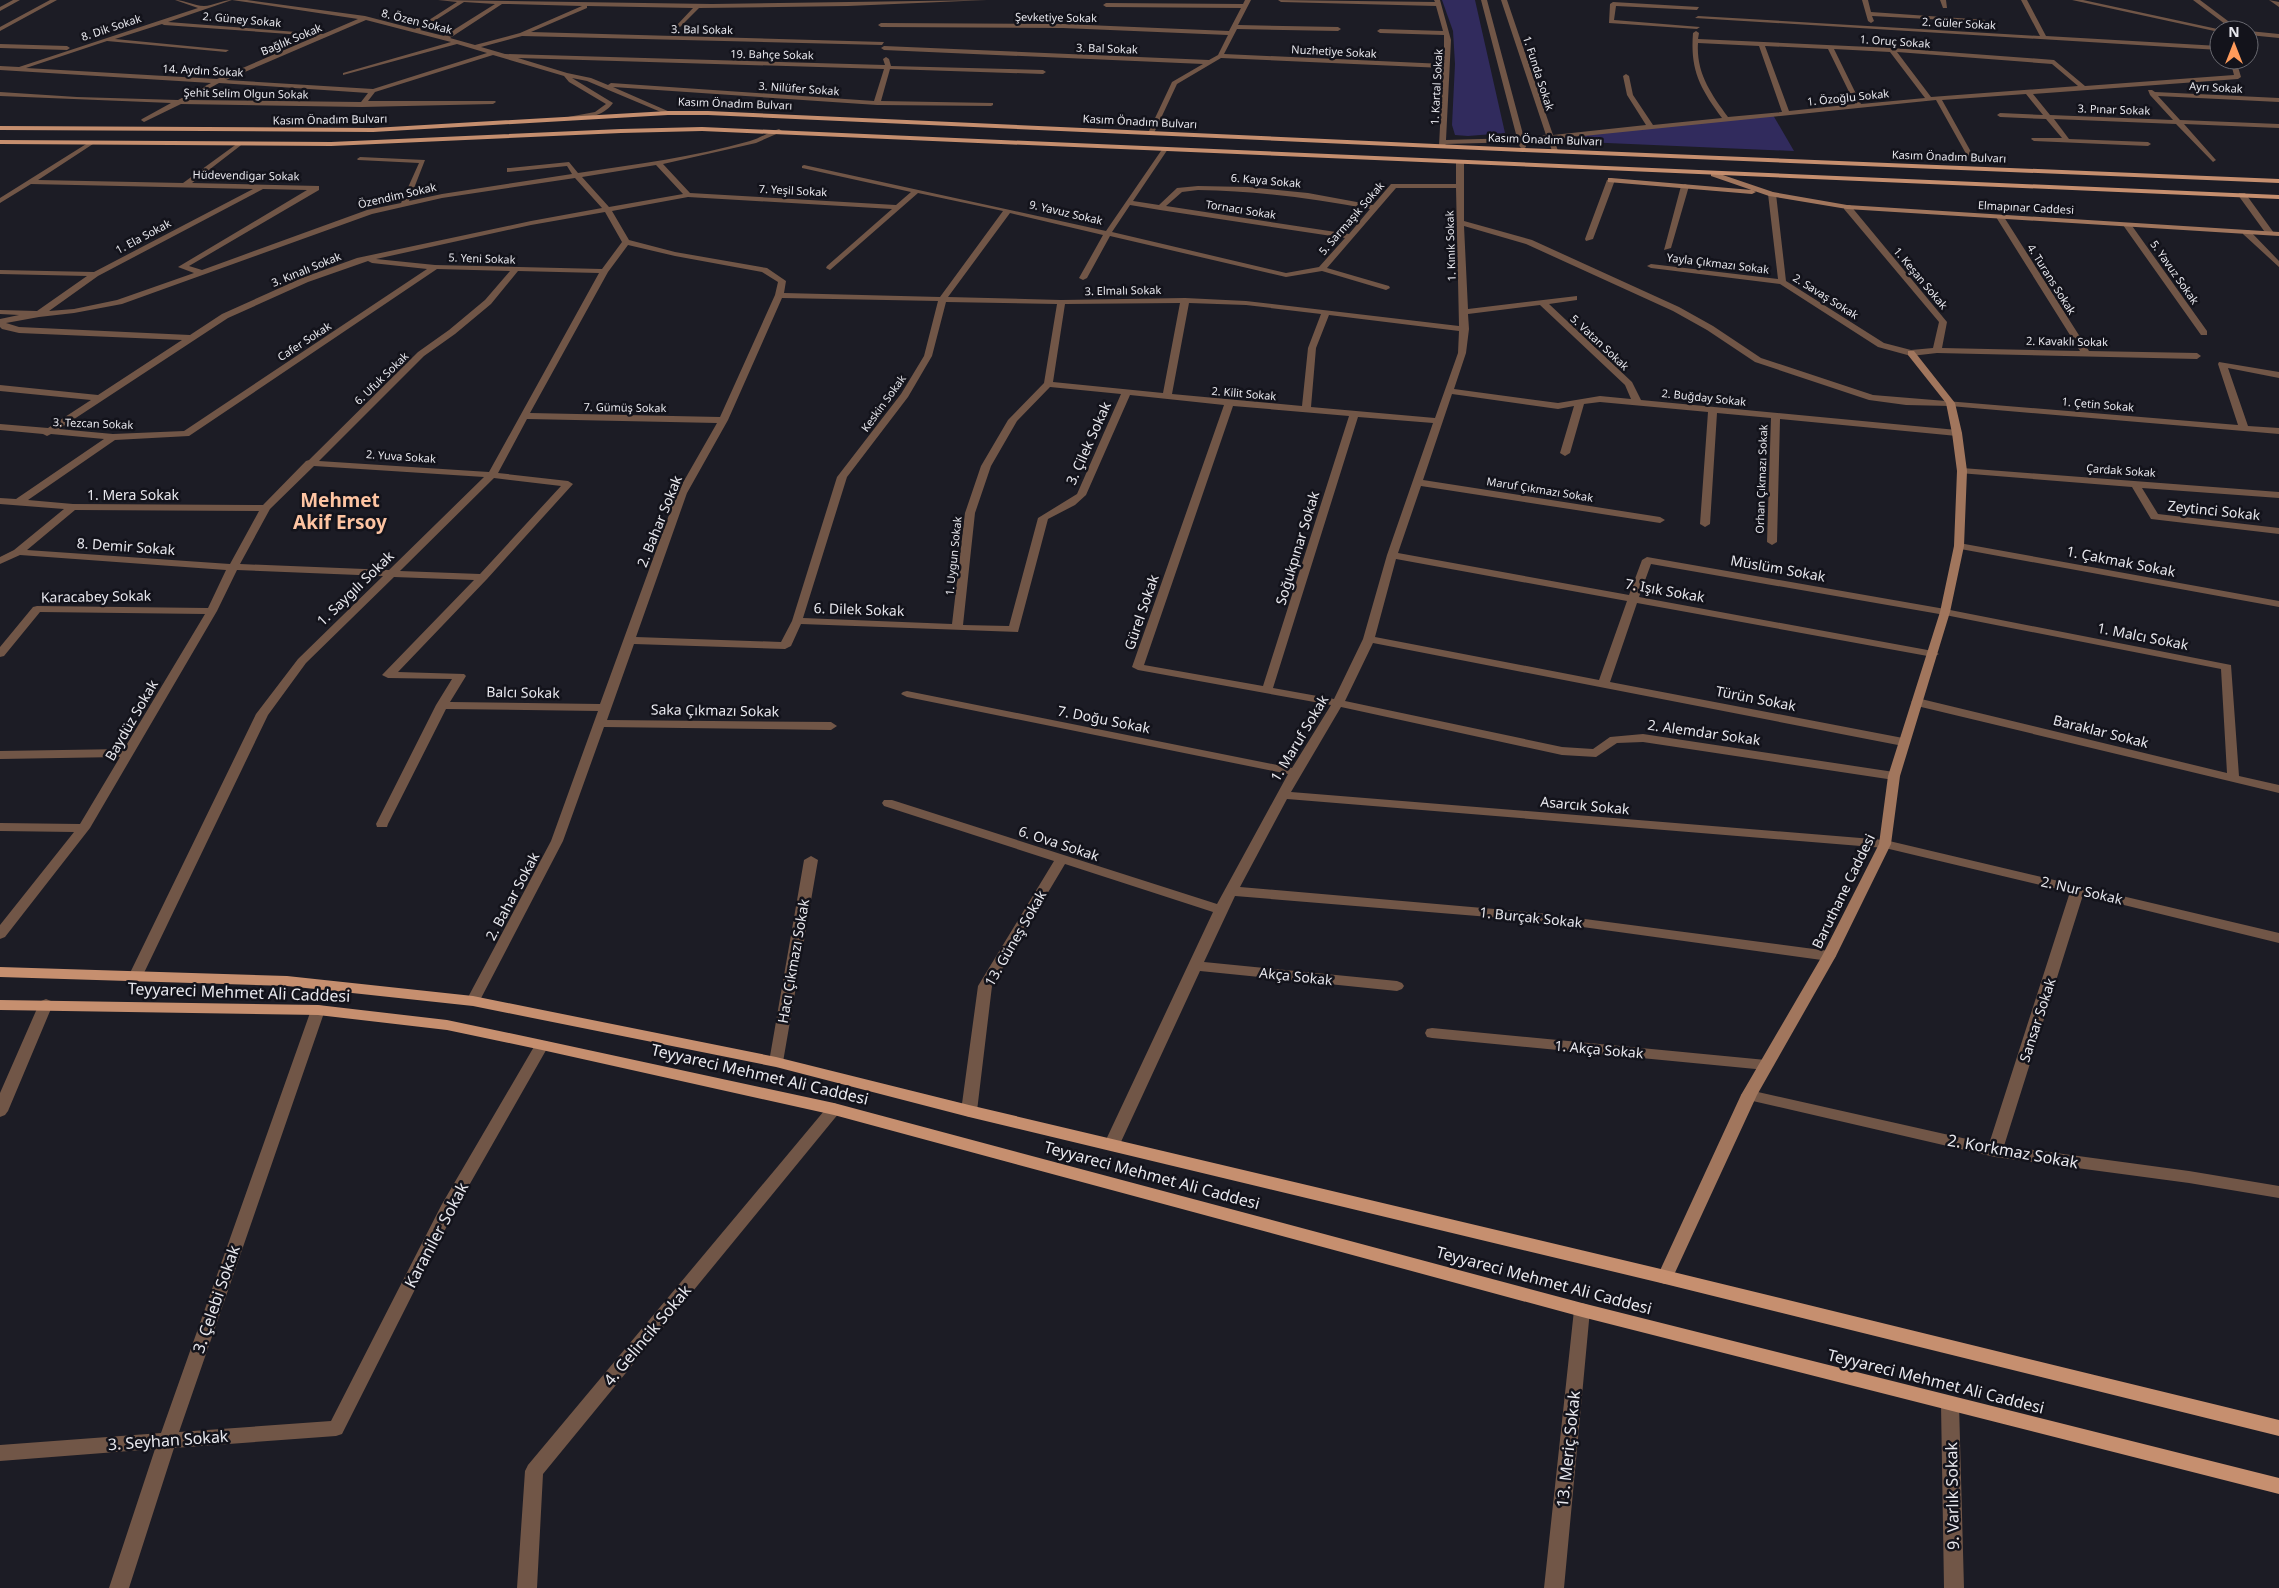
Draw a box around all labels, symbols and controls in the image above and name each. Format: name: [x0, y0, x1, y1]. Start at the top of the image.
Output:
street label: 8. Özen Sokak: [380, 5, 454, 37]
street label: 2. Güney Sokak: [202, 8, 282, 30]
street label: Şevketiye Sokak: [1015, 9, 1097, 25]
street label: 8. Dik Sokak: [79, 10, 143, 44]
street label: 2. Güler Sokak: [1922, 14, 1996, 32]
street label: Bağlık Sokak: [258, 19, 324, 59]
north arrow: [2209, 20, 2259, 70]
street label: 3. Bal Sokak: [671, 21, 733, 37]
text: N: [2228, 22, 2240, 41]
street label: 1. Oruç Sokak: [1859, 31, 1931, 51]
street label: 1. Funda Sokak: [1520, 34, 1558, 112]
street label: 3. Bal Sokak: [1076, 39, 1138, 57]
street label: Nuzhetiye Sokak: [1291, 41, 1377, 61]
street label: 19. Bahçe Sokak: [730, 46, 814, 62]
street label: 1. Kartal Sokak: [1427, 48, 1445, 125]
street label: 14. Aydın Sokak: [162, 60, 244, 80]
street label: 3. Nilüfer Sokak: [758, 78, 840, 98]
street label: Ayrı Sokak: [2189, 78, 2243, 96]
street label: Şehit Selim Olgun Sokak: [183, 84, 309, 102]
street label: 1. Özoğlu Sokak: [1806, 85, 1890, 109]
street label: Kasım Önadım Bulvarı: [678, 94, 792, 112]
street label: 3. Pınar Sokak: [2077, 100, 2151, 118]
street label: Kasım Önadım Bulvarı: [273, 111, 387, 127]
street label: Kasım Önadım Bulvarı: [1082, 111, 1198, 131]
street label: Kasım Önadım Bulvarı: [1488, 130, 1602, 148]
street label: Kasım Önadım Bulvarı: [1892, 147, 2006, 165]
street label: Hüdevendigar Sokak: [192, 167, 300, 183]
street label: 6. Kaya Sokak: [1230, 169, 1302, 191]
street label: 5. Sarmaşık Sokak: [1315, 178, 1387, 258]
street label: Özendim Sokak: [356, 179, 438, 211]
street label: 7. Yeşil Sokak: [758, 181, 828, 199]
street label: 9. Yavuz Sokak: [1028, 196, 1104, 228]
street label: Tornacı Sokak: [1205, 196, 1277, 222]
street label: Elmapınar Caddesi: [1977, 197, 2075, 217]
street label: 1. Kınık Sokak: [1441, 210, 1459, 282]
street label: 1. Ela Sokak: [113, 215, 173, 257]
street label: 5. Yavuz Sokak: [2147, 237, 2203, 307]
street label: 4. Turans Sokak: [2024, 241, 2080, 317]
street label: 1. Keşan Sokak: [1891, 244, 1952, 312]
street label: 3. Kınalı Sokak: [269, 248, 343, 290]
street label: 5. Yeni Sokak: [448, 249, 516, 267]
street label: Yayla Çıkmazı Sokak: [1666, 249, 1770, 277]
street label: 2. Savaş Sokak: [1790, 270, 1862, 322]
street label: 3. Elmalı Sokak: [1085, 282, 1162, 298]
street label: 5. Vatan Sokak: [1567, 311, 1633, 373]
street label: Cafer Sokak: [274, 318, 334, 364]
street label: 2. Kavaklı Sokak: [2026, 333, 2108, 349]
street label: 6. Ufuk Sokak: [351, 348, 411, 408]
street label: Keskin Sokak: [857, 371, 909, 435]
street label: 2. Kilit Sokak: [1211, 383, 1277, 403]
street label: 2. Buğday Sokak: [1661, 385, 1747, 409]
street label: 1. Çetin Sokak: [2061, 393, 2135, 415]
street label: 3. Çilek Sokak: [1061, 398, 1115, 488]
street label: 7. Gümüş Sokak: [584, 399, 667, 415]
street label: 3. Tezcan Sokak: [53, 414, 134, 432]
street label: Orhan Çıkmazı Sokak: [1752, 424, 1770, 534]
street label: 2. Yuva Sokak: [366, 446, 437, 466]
street label: Çardak Sokak: [2086, 460, 2156, 480]
street label: 2. Bahar Sokak: [632, 472, 686, 570]
street label: Maruf Çıkmazı Sokak: [1486, 473, 1595, 505]
street label: 1. Mera Sokak: [87, 485, 179, 504]
district label: Mehmet Akif Ersoy: [293, 487, 387, 535]
street label: Soğukpınar Sokak: [1271, 488, 1323, 607]
street label: Zeytinci Sokak: [2167, 496, 2262, 524]
street label: 1. Uygun Sokak: [941, 516, 965, 596]
street label: 8. Demir Sokak: [76, 533, 176, 559]
street label: 1. Çakmak Sokak: [2065, 541, 2178, 581]
street label: 1. Saygılı Sokak: [312, 546, 398, 630]
street label: Müslüm Sokak: [1729, 550, 1827, 586]
street label: Gürel Sokak: [1119, 571, 1163, 652]
street label: 7. Işık Sokak: [1624, 574, 1707, 606]
street label: Karacabey Sokak: [41, 586, 152, 606]
street label: 6. Dilek Sokak: [813, 598, 905, 620]
street label: 1. Malcı Sokak: [2096, 618, 2191, 654]
street label: Baydüz Sokak: [100, 676, 162, 764]
street label: Türün Sokak: [1714, 681, 1798, 715]
street label: Balcı Sokak: [486, 682, 560, 702]
street label: 1. Maruf Sokak: [1266, 691, 1333, 785]
street label: Saka Çıkmazı Sokak: [651, 699, 780, 721]
street label: 7. Doğu Sokak: [1056, 701, 1152, 737]
street label: Baraklar Sokak: [2051, 710, 2151, 752]
street label: 2. Alemdar Sokak: [1646, 715, 1762, 749]
street label: Asarcık Sokak: [1540, 792, 1631, 818]
street label: 6. Ova Sokak: [1016, 821, 1102, 865]
street label: Baruthane Caddesi: [1807, 831, 1879, 951]
street label: 2. Bahar Sokak: [481, 848, 543, 943]
street label: 2. Nur Sokak: [2039, 871, 2125, 909]
street label: 13. Güneş Sokak: [980, 886, 1051, 990]
street label: Hacı Çıkmazı Sokak: [773, 897, 813, 1025]
street label: 1. Burçak Sokak: [1479, 902, 1584, 932]
street label: Akça Sokak: [1258, 963, 1334, 989]
street label: Sansar Sokak: [2015, 975, 2060, 1064]
street label: Teyyareci Mehmet Ali Caddesi: [127, 977, 351, 1007]
street label: 1. Akça Sokak: [1554, 1036, 1645, 1062]
street label: Teyyareci Mehmet Ali Caddesi: [649, 1038, 871, 1110]
street label: 2. Korkmaz Sokak: [1946, 1129, 2081, 1173]
street label: Teyyareci Mehmet Ali Caddesi: [1042, 1136, 1262, 1214]
street label: Karaniler Sokak: [399, 1178, 473, 1292]
street label: Teyyareci Mehmet Ali Caddesi: [1434, 1241, 1654, 1319]
street label: 3. Çelebi Sokak: [187, 1242, 245, 1356]
street label: 4. Gelincik Sokak: [598, 1280, 696, 1390]
street label: Teyyareci Mehmet Ali Caddesi: [1825, 1343, 2047, 1419]
street label: 13. Meriç Sokak: [1551, 1389, 1585, 1509]
street label: 3. Seyhan Sokak: [107, 1425, 229, 1455]
street label: 9. Varlık Sokak: [1940, 1441, 1964, 1550]

